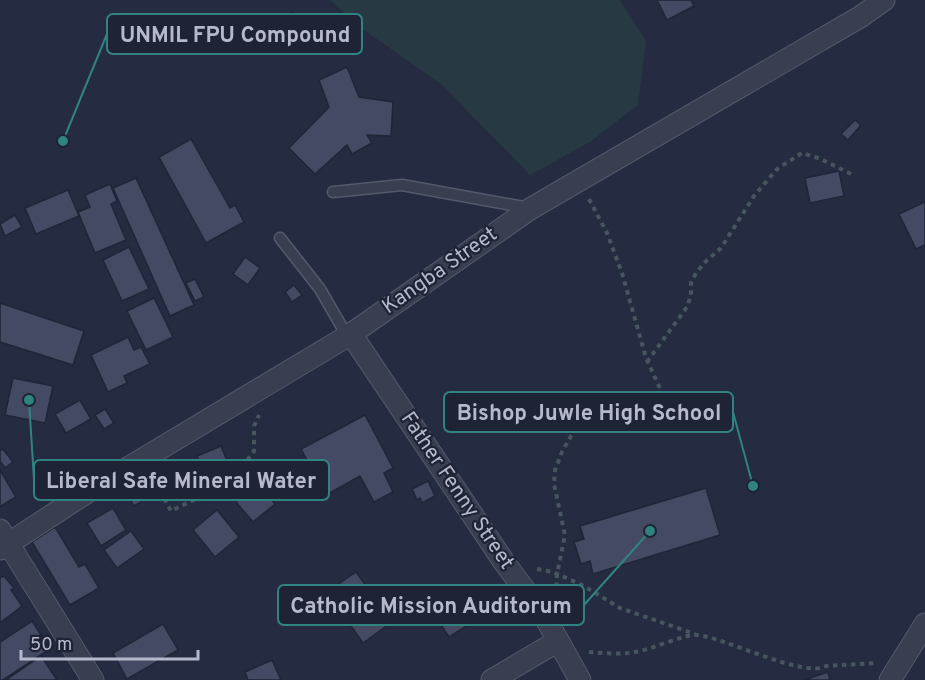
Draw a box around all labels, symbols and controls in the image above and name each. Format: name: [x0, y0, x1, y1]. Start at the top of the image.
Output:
callout: UNMIL FPU Compound: [107, 14, 362, 54]
text: UNMIL FPU Compound: [120, 23, 350, 50]
street label: Kangba Street: [377, 221, 503, 321]
callout: Bishop Juwle High School: [444, 392, 733, 432]
text: Bishop Juwle High School: [457, 401, 721, 428]
street label: Father Fenny Street: [394, 407, 520, 575]
callout: Liberal Safe Mineral Water: [34, 460, 329, 500]
text: Liberal Safe Mineral Water: [46, 469, 316, 496]
callout: Catholic Mission Auditorum: [278, 585, 584, 625]
text: Catholic Mission Auditorum: [290, 594, 572, 621]
scale bar: [21, 623, 198, 661]
text: 50 m: [30, 634, 72, 657]

